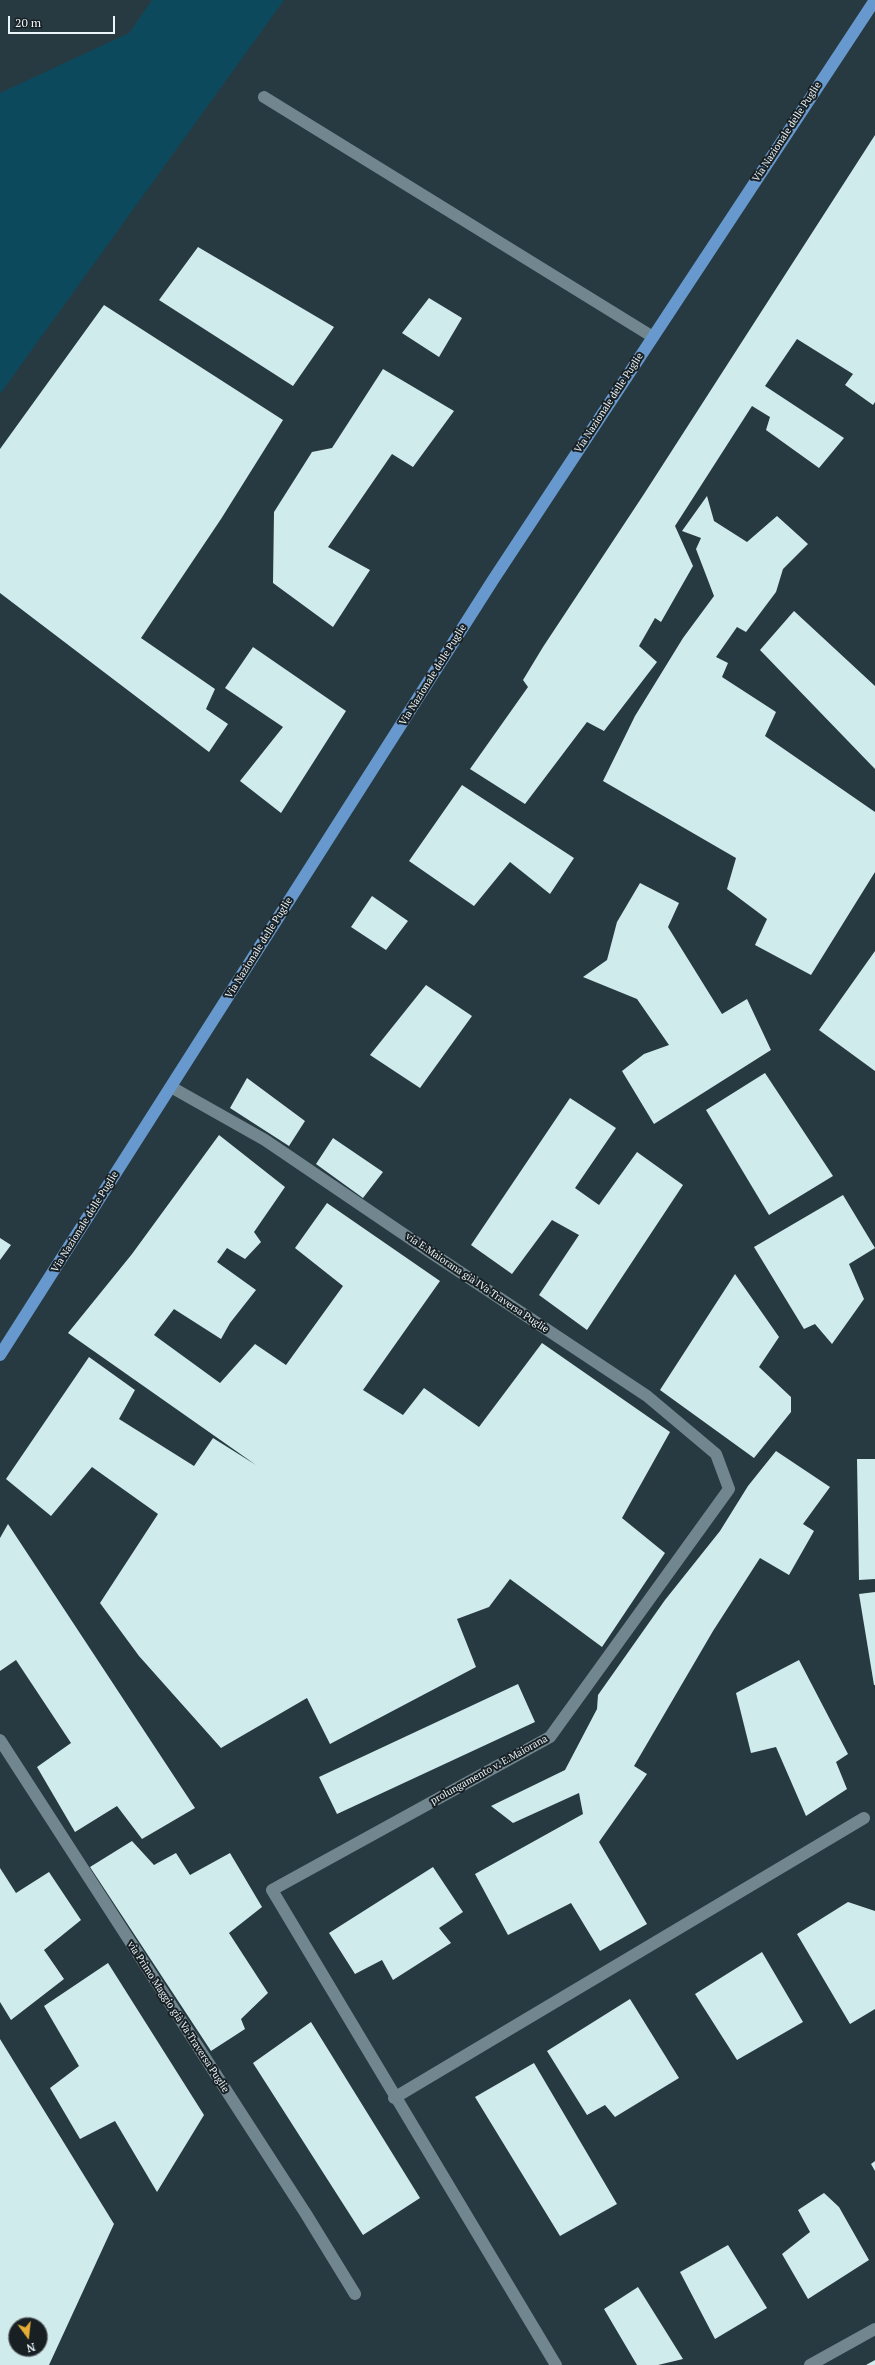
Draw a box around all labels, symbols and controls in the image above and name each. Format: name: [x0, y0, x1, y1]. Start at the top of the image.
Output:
scale bar: [10, 8, 117, 34]
text: 20 m: [15, 15, 41, 30]
street label: Via Nazionale delle Puglie: [750, 80, 824, 184]
street label: Via Nazionale delle Puglie: [572, 351, 646, 455]
street label: Via Nazionale delle Puglie: [397, 622, 469, 728]
street label: Via Nazionale delle Puglie: [223, 895, 295, 1001]
street label: Via Nazionale delle Puglie: [49, 1169, 121, 1275]
street label: via E.Maiorana già IVa Traversa Puglie: [403, 1231, 551, 1335]
street label: prolungamento v. E.Maiorana: [428, 1733, 550, 1807]
street label: via Primo Maggio già Va Traversa Puglie: [125, 1939, 231, 2095]
north arrow: [8, 2317, 48, 2357]
text: N: [25, 2340, 37, 2355]

